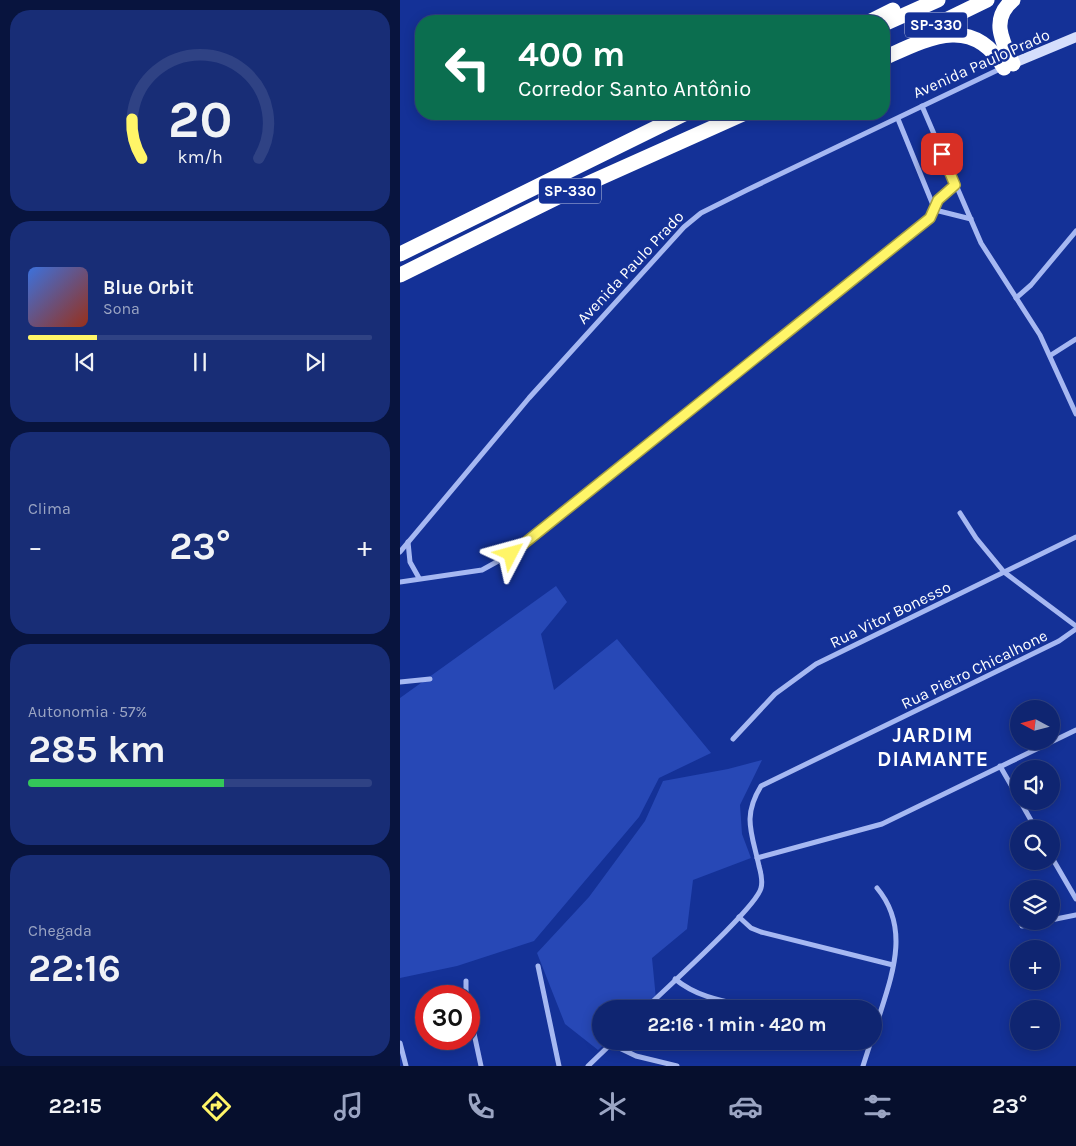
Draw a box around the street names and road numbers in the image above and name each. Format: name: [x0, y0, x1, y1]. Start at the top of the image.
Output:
road number: SP-330: [905, 12, 967, 38]
street label: Avenida Paulo Prado: [910, 25, 1053, 102]
road number: SP-330: [539, 178, 601, 204]
street label: Avenida Paulo Prado: [573, 207, 688, 328]
street label: Rua Vitor Bonesso: [827, 577, 954, 652]
street label: Rua Pietro Chicalhone: [898, 626, 1050, 713]

